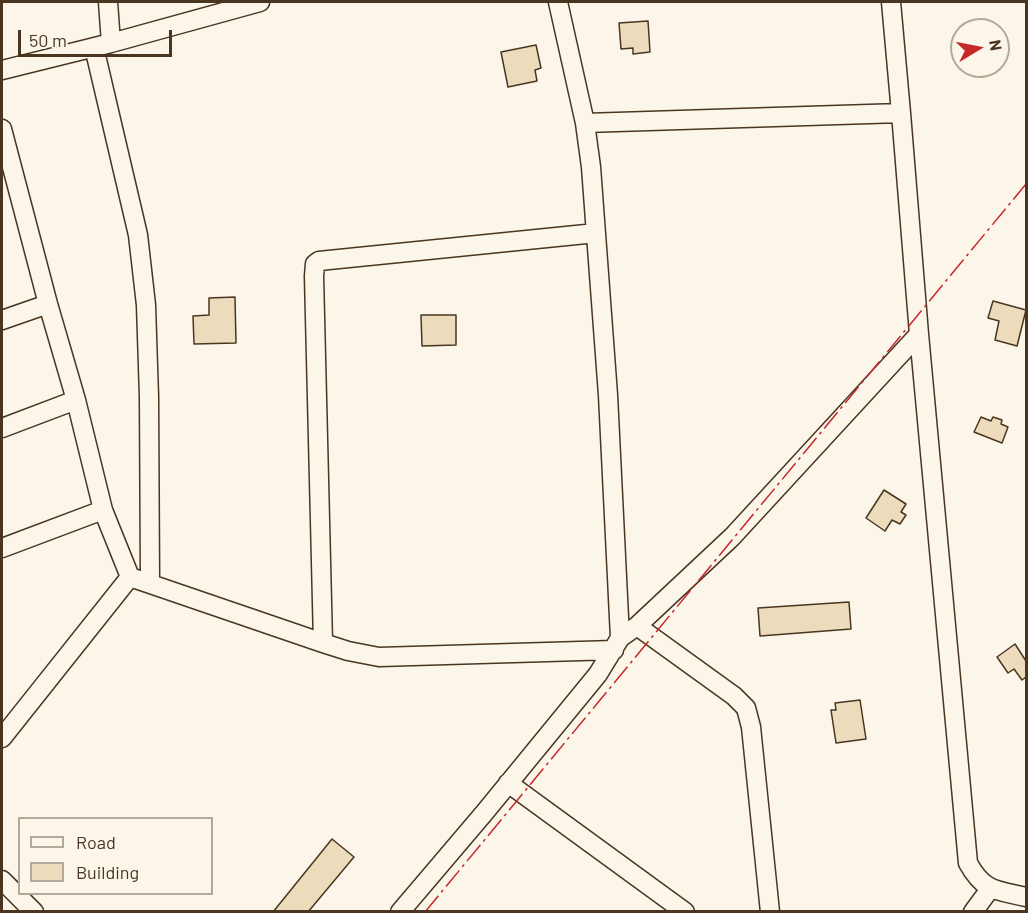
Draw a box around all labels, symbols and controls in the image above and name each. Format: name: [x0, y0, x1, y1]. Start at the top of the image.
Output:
scale bar: [21, 18, 176, 56]
north arrow: [950, 18, 1010, 78]
text: 50 m: [29, 29, 67, 51]
text: N: [986, 38, 1007, 52]
legend: [18, 817, 213, 895]
text: Road: [76, 831, 116, 853]
text: Building: [76, 861, 139, 883]

